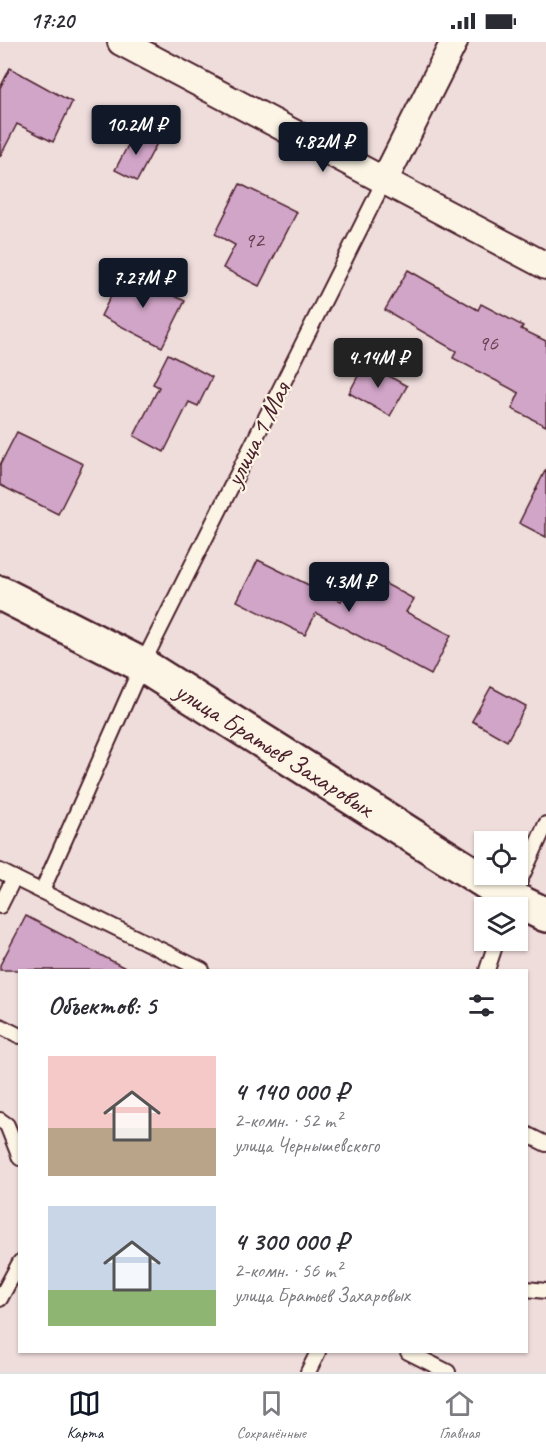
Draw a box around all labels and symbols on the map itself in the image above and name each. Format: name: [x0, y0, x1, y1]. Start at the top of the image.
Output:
pin: 10.2M ₽: [81, 105, 191, 156]
pin: 4.82M ₽: [268, 122, 378, 173]
house number: 92: [244, 226, 266, 254]
pin: 7.27M ₽: [88, 258, 198, 309]
house number: 96: [478, 329, 499, 357]
pin: 4.14M ₽: [323, 338, 433, 389]
street label: улица 1 Мая: [216, 375, 299, 494]
pin: 4.3M ₽: [300, 562, 398, 613]
street label: улица Братьев Захаровых: [167, 673, 381, 825]

